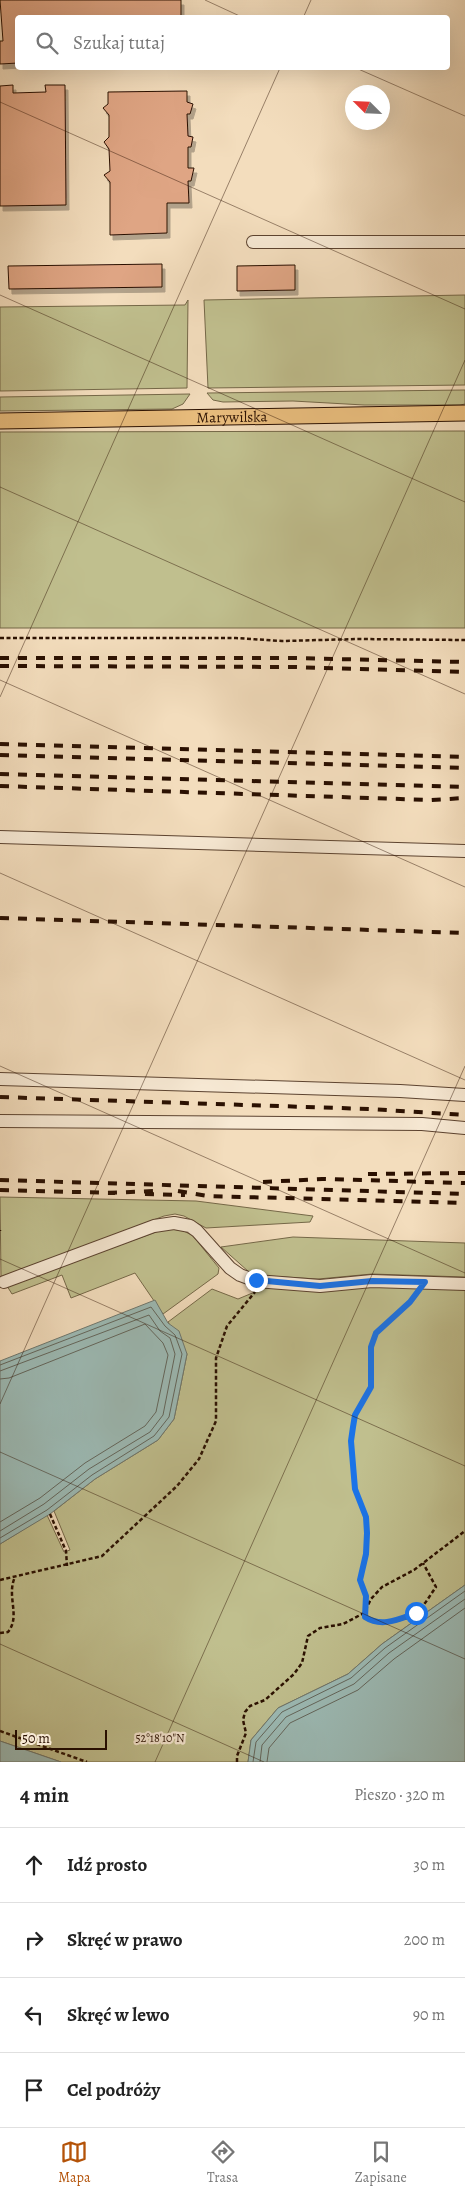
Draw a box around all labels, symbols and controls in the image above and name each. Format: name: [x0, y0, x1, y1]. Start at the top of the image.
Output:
search box: [15, 15, 450, 70]
icon: search: [33, 29, 61, 57]
text: Szukaj tutaj: [73, 30, 165, 56]
north arrow: [345, 85, 390, 130]
street label: Marywilska: [196, 406, 268, 428]
route end: [245, 1269, 268, 1292]
route start: [405, 1602, 428, 1625]
scale bar: [15, 1727, 108, 1750]
text: 50 m: [22, 1729, 50, 1748]
text: 52°18'10"N: [135, 1730, 185, 1746]
text: 4 min: [20, 1781, 69, 1809]
text: Pieszo · 320 m: [354, 1784, 445, 1806]
icon: ahead: [20, 1851, 48, 1879]
text: Idź prosto: [67, 1852, 147, 1878]
text: 30 m: [413, 1854, 445, 1876]
icon: right: [20, 1926, 48, 1954]
text: Skręć w prawo: [67, 1927, 182, 1953]
text: 200 m: [404, 1929, 445, 1951]
icon: left: [20, 2001, 48, 2029]
text: Skręć w lewo: [67, 2002, 170, 2028]
text: 90 m: [413, 2004, 445, 2026]
icon: arrive: [20, 2076, 48, 2104]
text: Cel podróży: [67, 2077, 160, 2103]
tab: Mapa: [58, 2138, 90, 2187]
tab: Trasa: [207, 2138, 238, 2187]
tab: Zapisane: [355, 2138, 407, 2187]

